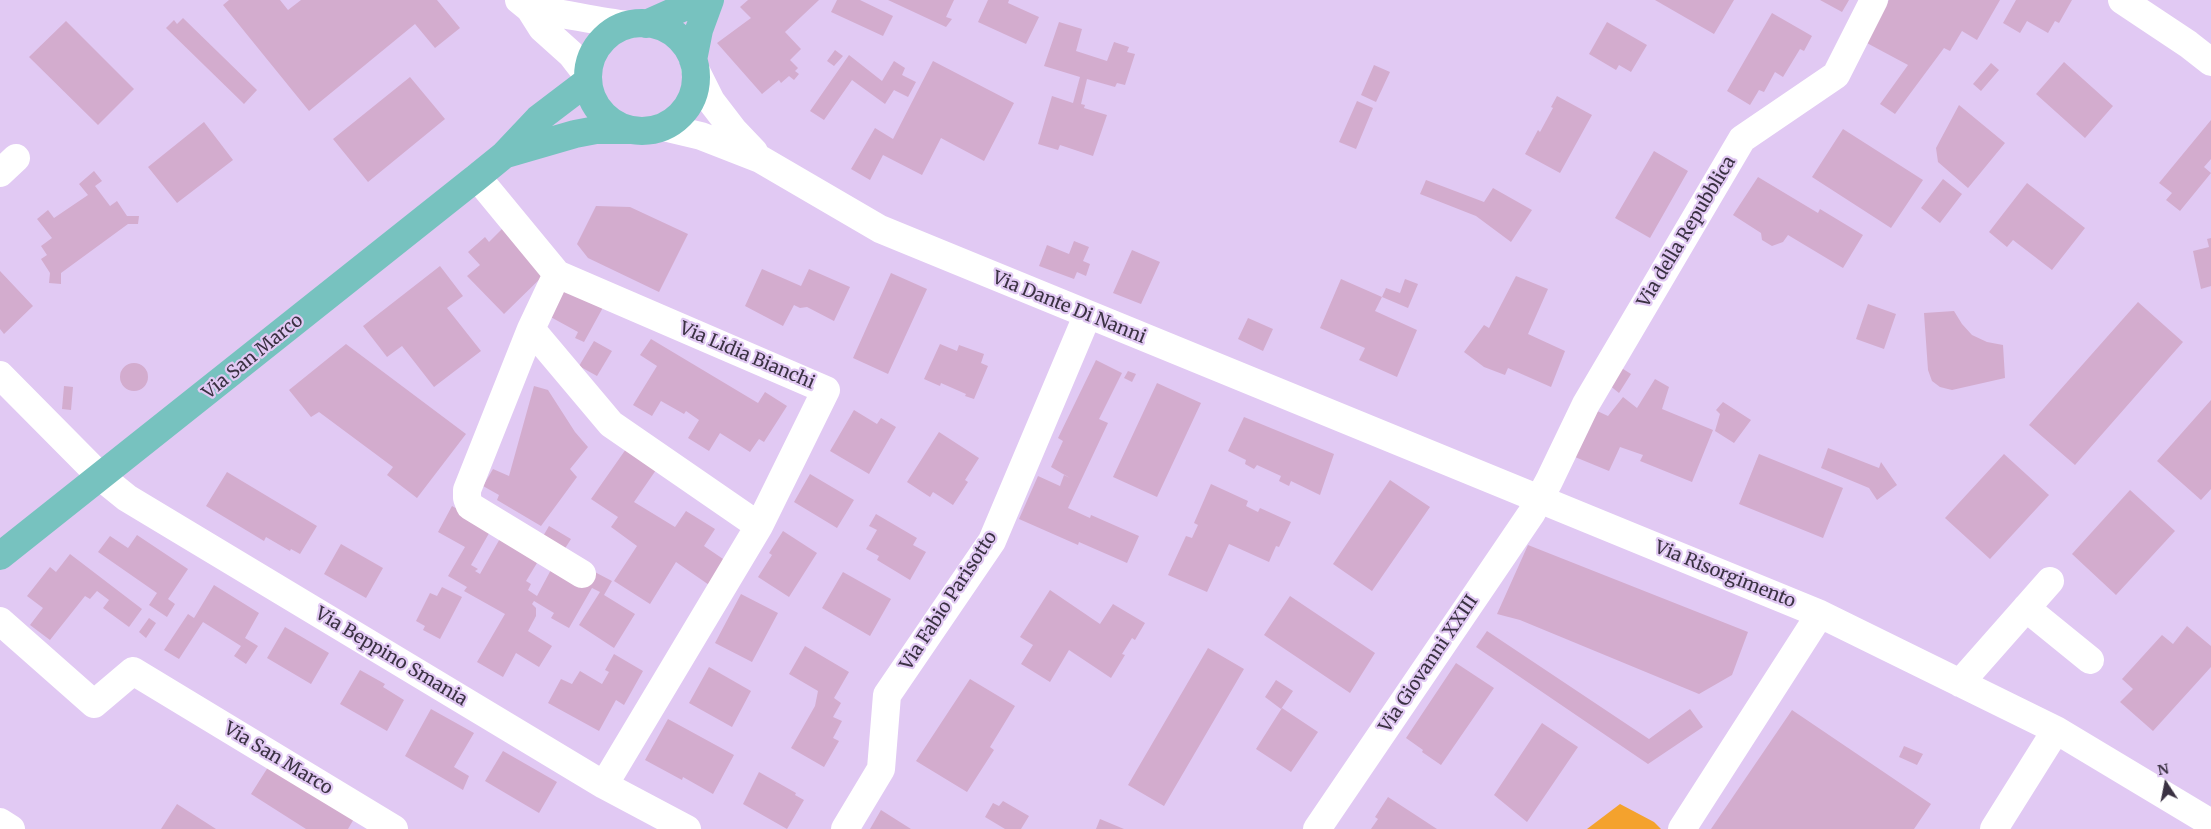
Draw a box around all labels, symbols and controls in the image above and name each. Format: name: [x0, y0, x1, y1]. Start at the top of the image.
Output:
street label: Via della Repubblica: [1633, 153, 1741, 311]
street label: Via Dante Di Nanni: [989, 267, 1149, 349]
street label: Via San Marco: [198, 310, 308, 404]
street label: Via Lidia Bianchi: [676, 318, 818, 394]
street label: Via Fabio Parisotto: [896, 528, 1002, 674]
street label: Via Risorgimento: [1651, 537, 1799, 613]
street label: Via Giovanni XXIII: [1375, 591, 1483, 737]
street label: Via Beppino Smania: [311, 603, 471, 711]
street label: Via San Marco: [220, 718, 336, 800]
north arrow: [2141, 759, 2191, 809]
text: N: [2156, 759, 2170, 779]

